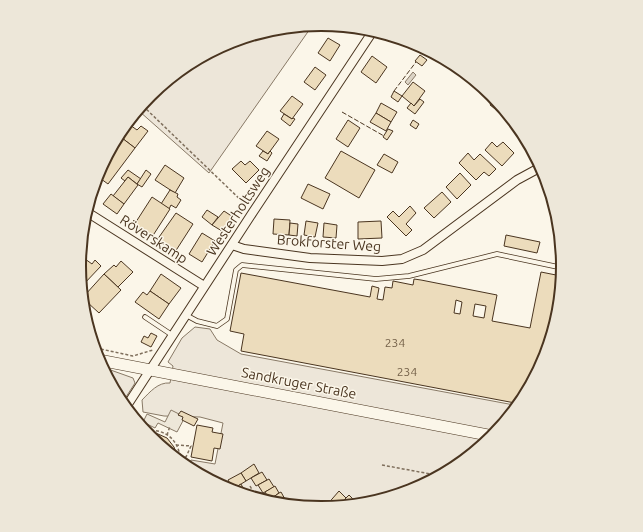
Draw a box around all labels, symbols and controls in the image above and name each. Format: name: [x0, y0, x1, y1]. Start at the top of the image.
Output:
street label: Westerholtsweg: [203, 163, 273, 259]
street label: Röverskamp: [117, 211, 191, 267]
street label: Brokforster Weg: [276, 231, 382, 255]
house number: 234: [385, 336, 405, 349]
street label: Sandkruger Straße: [240, 364, 358, 402]
house number: 234: [397, 365, 417, 378]

